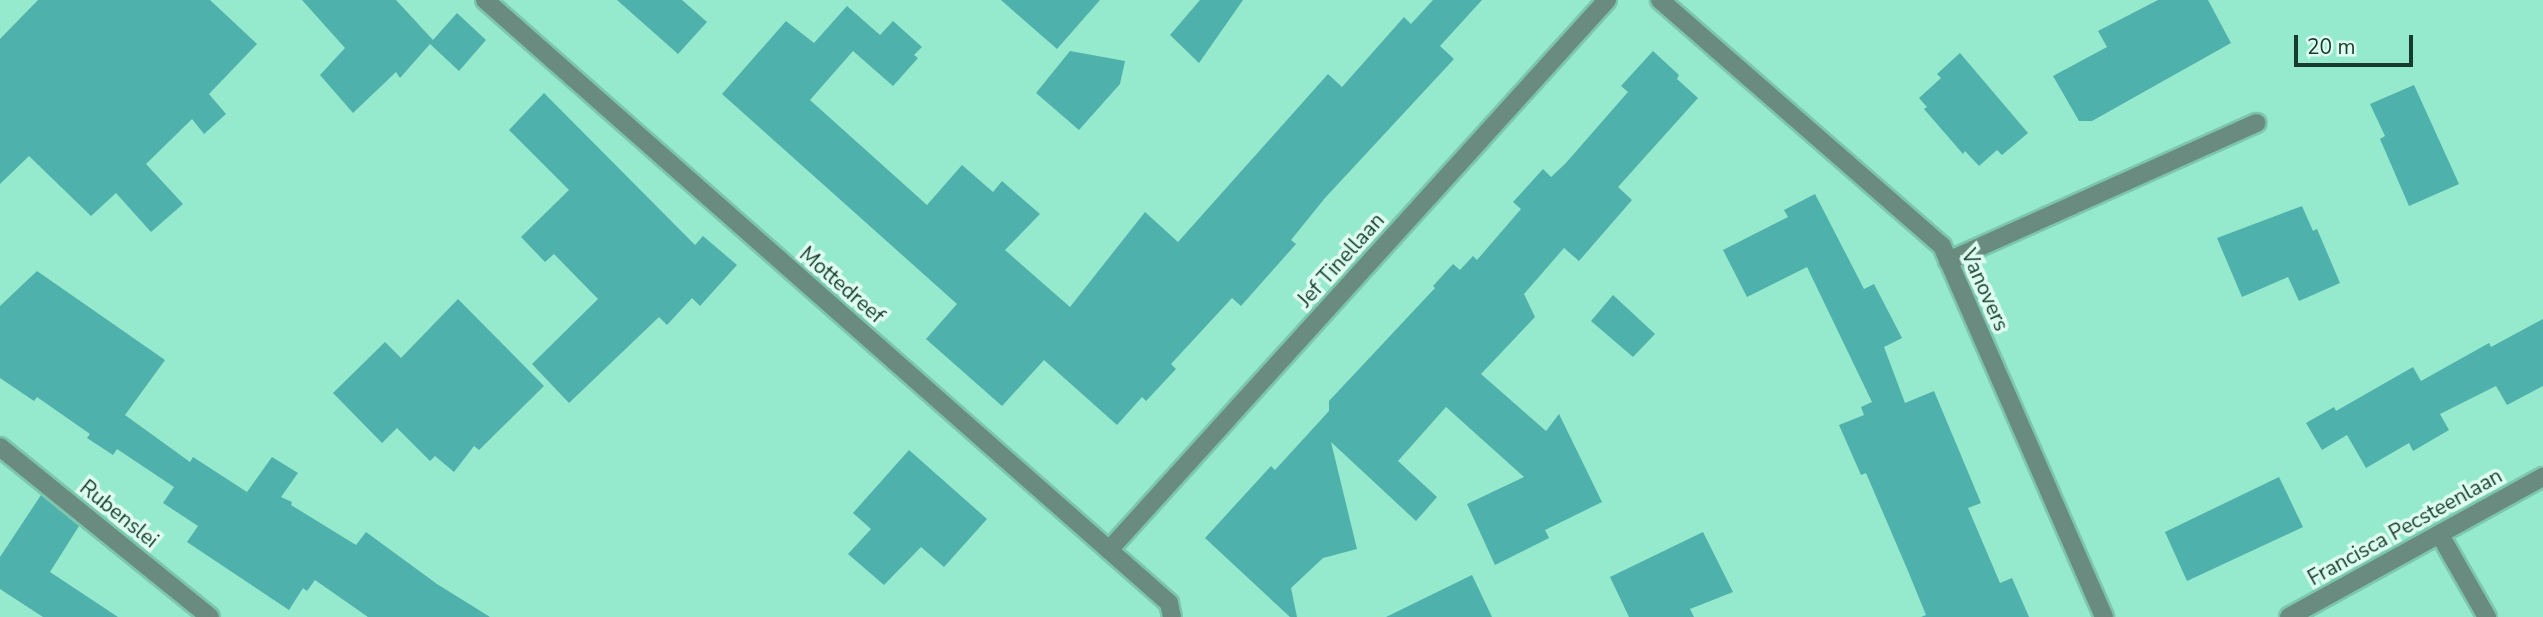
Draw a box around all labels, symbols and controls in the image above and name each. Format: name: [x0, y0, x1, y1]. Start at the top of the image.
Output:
scale bar: [2298, 21, 2417, 65]
text: 20 m: [2307, 33, 2356, 61]
street label: Jef Tinellaan: [1292, 208, 1390, 312]
street label: Mottedreef: [794, 241, 890, 329]
street label: Vanovers: [1956, 245, 2014, 335]
street label: Francisca Pecsteenlaan: [2303, 463, 2507, 591]
street label: Rubenslei: [75, 475, 163, 553]

